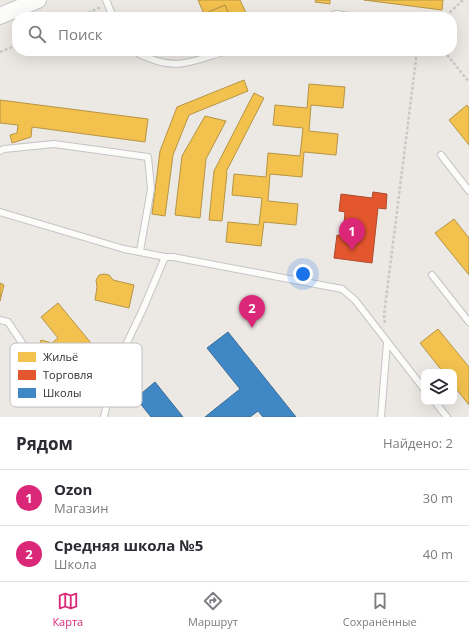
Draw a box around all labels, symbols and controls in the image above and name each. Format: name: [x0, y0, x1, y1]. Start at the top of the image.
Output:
search box: [12, 12, 457, 56]
icon: search: [26, 23, 48, 45]
text: Поиск: [58, 24, 102, 44]
pin: 1: [339, 218, 365, 251]
your location: [293, 264, 313, 284]
pin: 2: [239, 295, 265, 328]
legend: [10, 343, 142, 407]
text: Жильё: [43, 349, 78, 364]
text: Торговля: [43, 367, 92, 382]
map controls: [421, 369, 457, 405]
button: layers: [421, 369, 457, 405]
text: Школы: [43, 385, 81, 400]
text: Рядом: [16, 432, 73, 455]
text: Найдено: 2: [383, 434, 453, 452]
text: Ozon: [54, 479, 92, 499]
text: 1: [25, 489, 33, 507]
text: 30 m: [423, 489, 453, 507]
text: Магазин: [54, 499, 109, 517]
text: Средняя школа №5: [54, 535, 203, 555]
text: 2: [25, 545, 33, 563]
text: 40 m: [423, 545, 453, 563]
text: Школа: [54, 555, 97, 573]
tab: Карта: [52, 590, 83, 629]
tab: Маршрут: [188, 590, 238, 629]
tab: Сохранённые: [343, 590, 417, 629]

